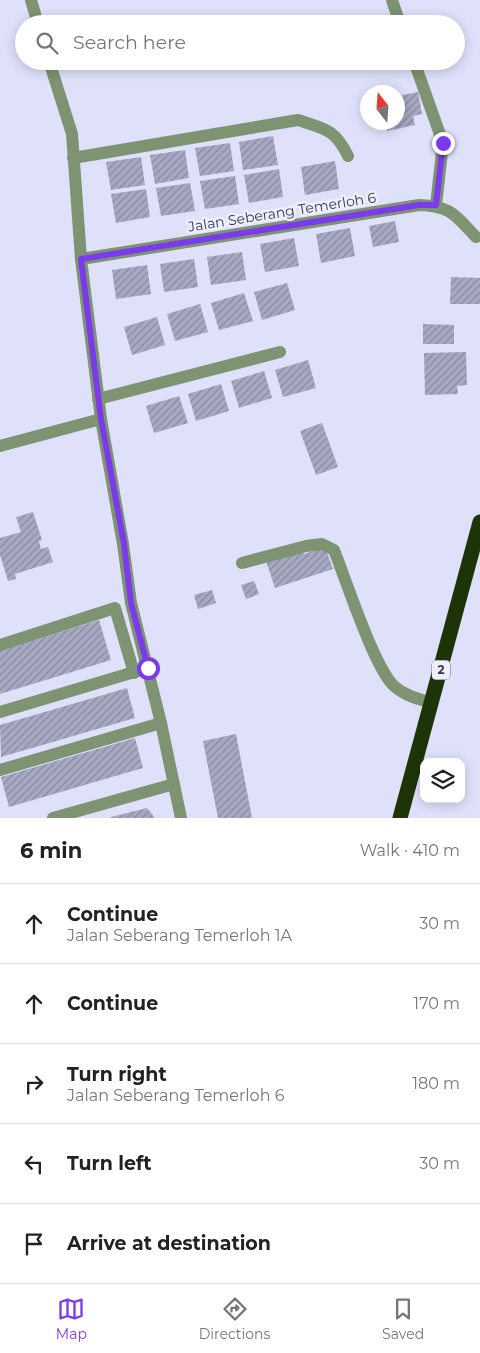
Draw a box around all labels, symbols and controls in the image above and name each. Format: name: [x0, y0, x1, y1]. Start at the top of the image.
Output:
search box: [15, 15, 465, 70]
icon: search: [33, 29, 61, 57]
text: Search here: [73, 31, 186, 54]
north arrow: [360, 85, 405, 130]
route end: [432, 132, 455, 155]
street label: Jalan Seberang Temerloh 6: [186, 188, 378, 236]
route start: [137, 657, 160, 680]
road number: 2: [432, 660, 450, 680]
map controls: [420, 758, 465, 803]
button: layers: [420, 758, 465, 803]
text: 6 min: [20, 838, 82, 863]
text: Walk · 410 m: [360, 841, 460, 860]
text: Continue: [67, 903, 158, 926]
icon: ahead: [20, 910, 48, 938]
text: 30 m: [419, 914, 460, 933]
text: Jalan Seberang Temerloh 1A: [67, 926, 292, 945]
icon: ahead: [20, 990, 48, 1018]
text: Continue: [67, 992, 158, 1015]
text: 170 m: [413, 994, 460, 1013]
text: Turn right: [67, 1063, 167, 1086]
icon: right: [20, 1070, 48, 1098]
text: 180 m: [412, 1074, 460, 1093]
text: Jalan Seberang Temerloh 6: [67, 1086, 284, 1105]
icon: left: [20, 1150, 48, 1178]
text: Turn left: [67, 1152, 152, 1175]
text: 30 m: [419, 1154, 460, 1173]
icon: arrive: [20, 1230, 48, 1258]
text: Arrive at destination: [67, 1232, 271, 1255]
tab: Map: [56, 1295, 87, 1343]
tab: Directions: [199, 1295, 270, 1343]
tab: Saved: [382, 1295, 424, 1343]

